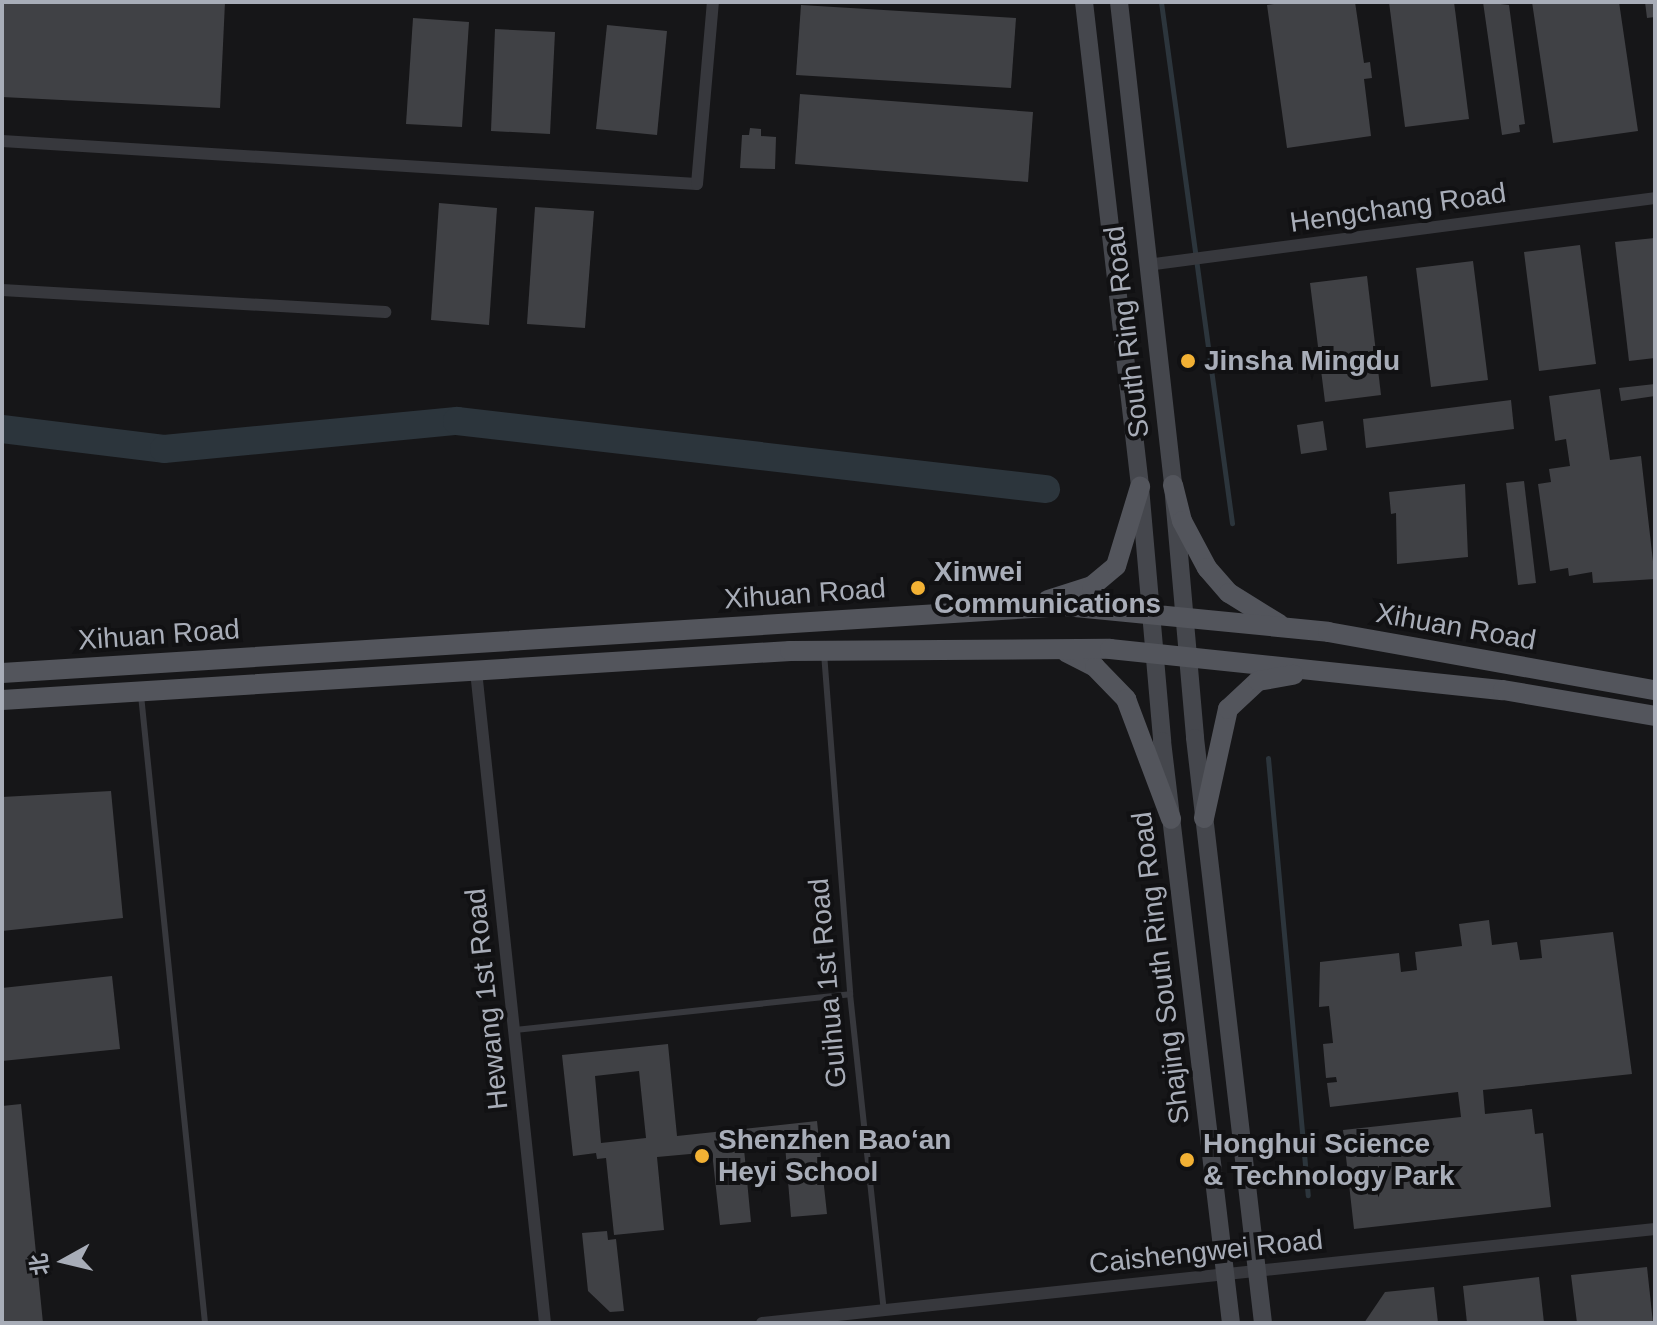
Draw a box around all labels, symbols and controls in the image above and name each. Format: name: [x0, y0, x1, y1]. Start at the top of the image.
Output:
street label: Hengchang Road: [1288, 176, 1508, 240]
street label: South Ring Road: [1097, 224, 1157, 440]
place label: Jinsha Mingdu: [1204, 344, 1400, 378]
marker: Jinsha Mingdu: [1179, 352, 1197, 370]
place label: Xinwei Communications: [934, 555, 1161, 621]
street label: Xihuan Road: [723, 572, 887, 616]
marker: Xinwei Communications: [909, 579, 927, 597]
street label: Xihuan Road: [1373, 596, 1539, 658]
street label: Xihuan Road: [77, 613, 241, 657]
street label: Shajing South Ring Road: [1125, 810, 1197, 1126]
street label: Guihua 1st Road: [802, 877, 854, 1089]
street label: Hewang 1st Road: [459, 887, 515, 1111]
place label: Shenzhen Bao‘an Heyi School: [718, 1123, 951, 1189]
place label: Honghui Science & Technology Park: [1203, 1127, 1455, 1193]
marker: Shenzhen Bao‘an Heyi School: [693, 1147, 711, 1165]
marker: Honghui Science & Technology Park: [1178, 1151, 1196, 1169]
north arrow: [24, 1221, 104, 1301]
street label: Caishengwei Road: [1087, 1223, 1325, 1281]
text: 北: [26, 1252, 54, 1277]

